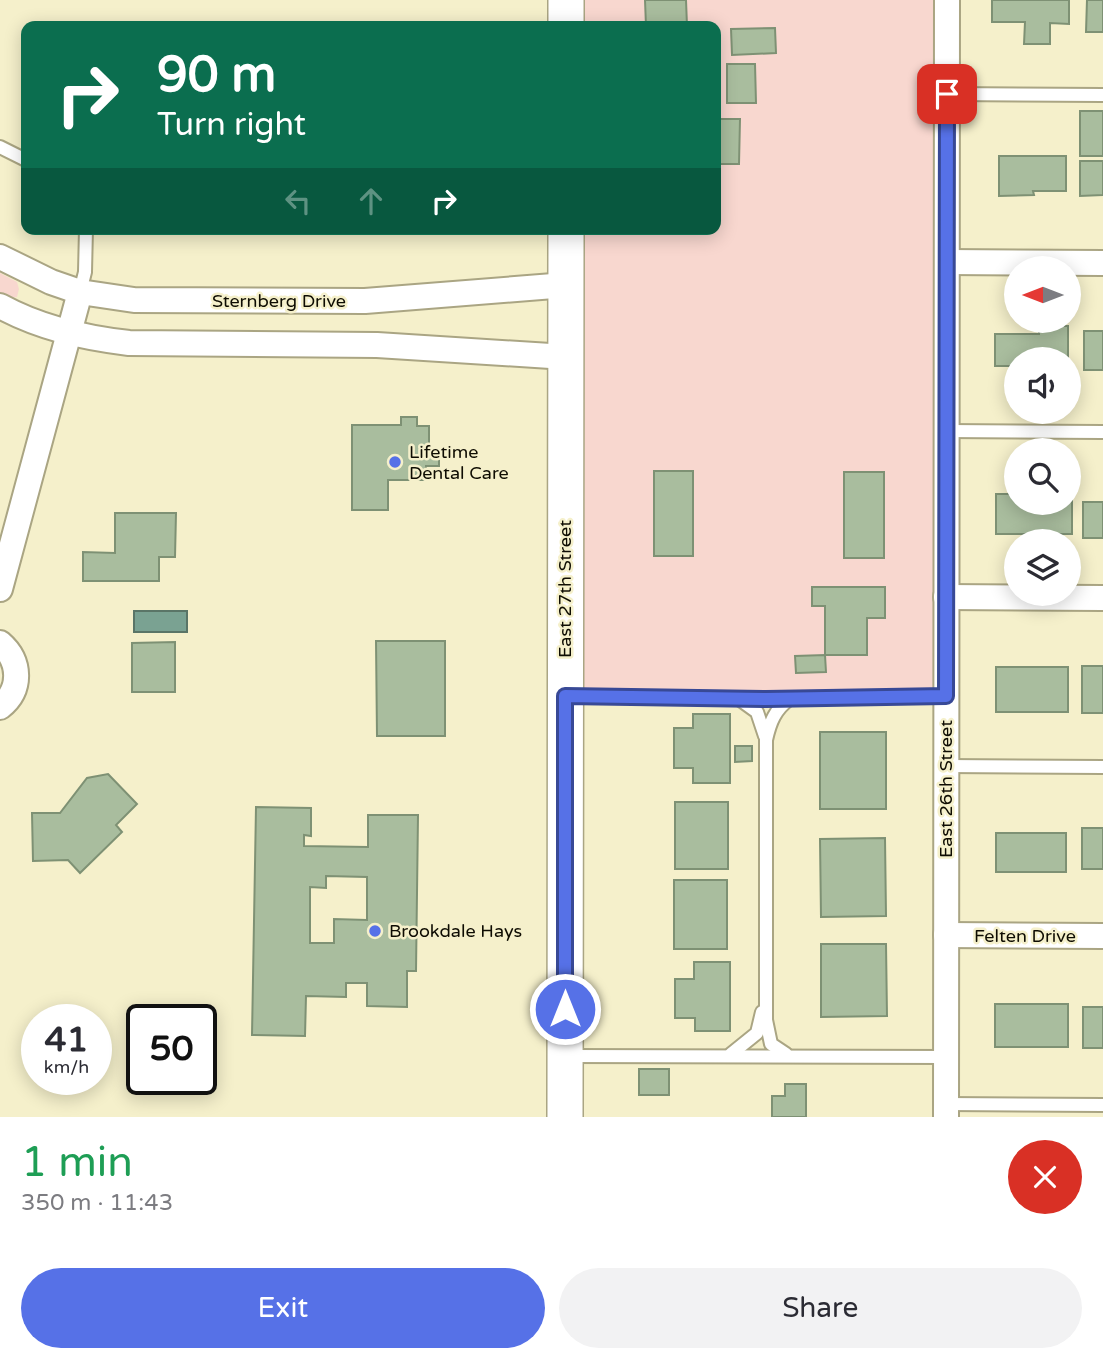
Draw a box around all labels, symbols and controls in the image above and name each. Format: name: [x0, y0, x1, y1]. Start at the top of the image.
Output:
text: 90 m: [157, 46, 276, 105]
icon: right: [42, 49, 133, 140]
pin: [917, 64, 977, 124]
icon: arrive: [928, 75, 966, 113]
text: Turn right: [157, 106, 306, 144]
icon: left: [279, 182, 317, 220]
icon: ahead: [352, 182, 390, 220]
icon: right: [425, 182, 463, 220]
north arrow: [1004, 256, 1082, 332]
map controls: [1004, 256, 1081, 606]
street label: Sternberg Drive: [212, 290, 346, 312]
button: sound: [1004, 347, 1081, 424]
button: search: [1004, 438, 1081, 515]
place label: Lifetime Dental Care: [409, 441, 509, 484]
marker: Lifetime Dental Care: [387, 454, 403, 470]
street label: East 27th Street: [554, 520, 576, 658]
button: layers: [1004, 529, 1081, 606]
street label: East 26th Street: [935, 720, 957, 858]
place label: Brookdale Hays: [389, 920, 522, 942]
marker: Brookdale Hays: [367, 923, 383, 939]
street label: Felten Drive: [974, 925, 1076, 947]
position arrow: [528, 972, 602, 1046]
speed limit sign: 50: [126, 1004, 217, 1095]
text: 41: [45, 1019, 88, 1061]
text: km/h: [44, 1056, 89, 1078]
text: 1 min: [21, 1137, 133, 1188]
button: close: [1008, 1140, 1082, 1214]
text: 350 m · 11:43: [21, 1189, 173, 1217]
button: Exit: [21, 1268, 545, 1348]
button: Share: [559, 1268, 1082, 1348]

